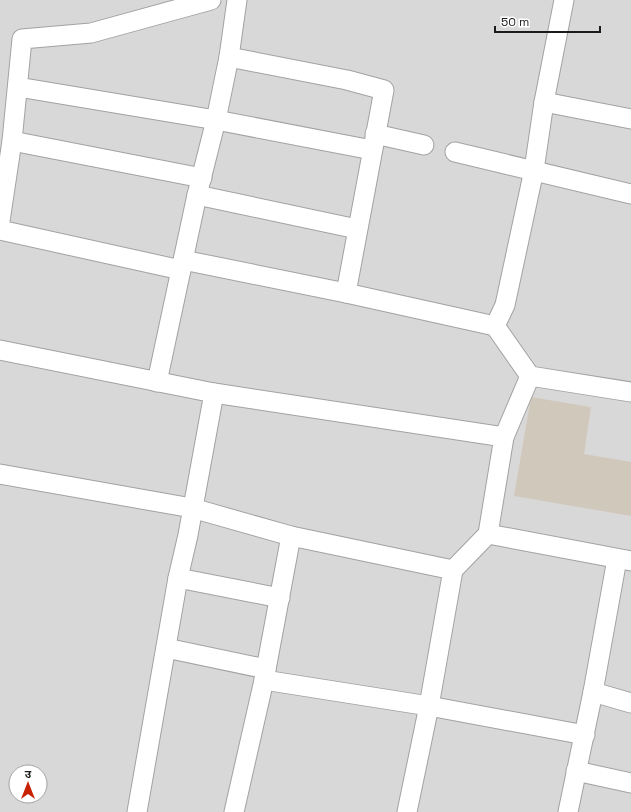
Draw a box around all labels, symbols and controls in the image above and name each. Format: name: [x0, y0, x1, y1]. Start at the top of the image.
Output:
scale bar: [495, 8, 600, 34]
text: 50 m: [501, 14, 529, 30]
north arrow: [8, 764, 48, 804]
text: उ: [25, 767, 32, 781]

